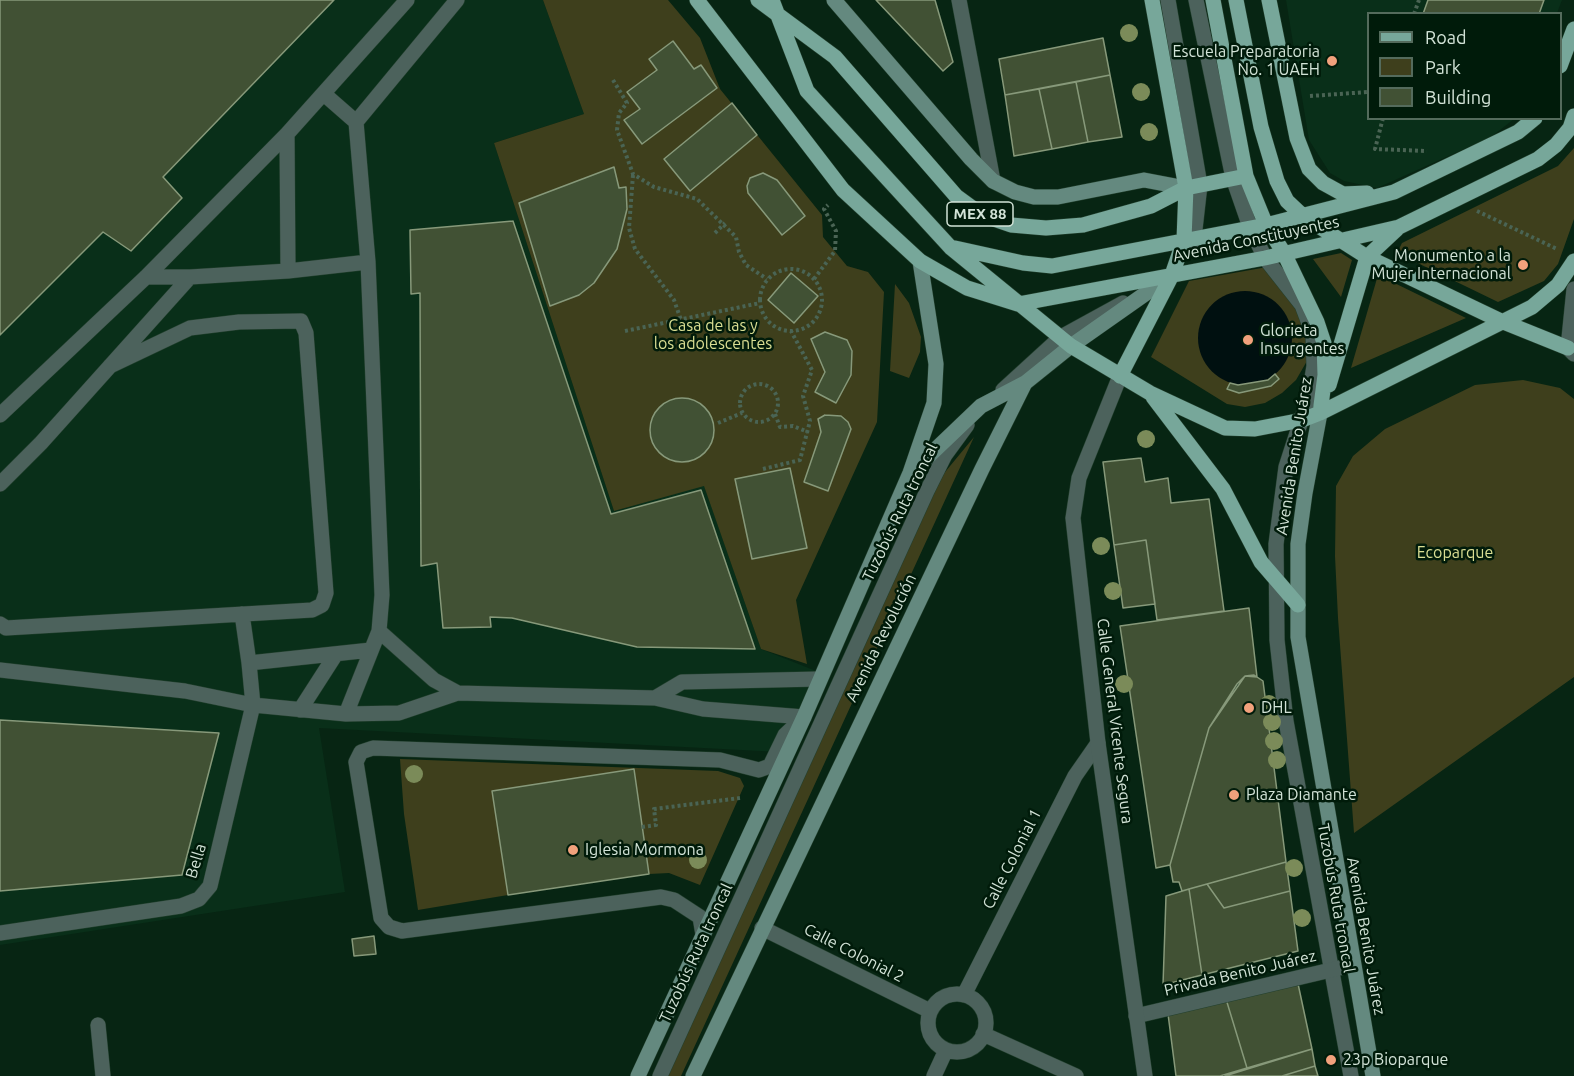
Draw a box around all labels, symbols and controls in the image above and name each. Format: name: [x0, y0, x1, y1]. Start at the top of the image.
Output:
legend: [1367, 12, 1562, 120]
text: Road: [1425, 27, 1467, 47]
place label: Escuela Preparatoria No. 1 UAEH: [1172, 42, 1320, 80]
marker: Escuela Preparatoria No. 1 UAEH: [1325, 54, 1339, 68]
text: Park: [1425, 57, 1461, 77]
text: Building: [1425, 87, 1491, 107]
road number: MEX 88: [947, 202, 1013, 226]
street label: Avenida Constituyentes: [1171, 212, 1341, 266]
place label: Monumento a la Mujer Internacional: [1372, 246, 1511, 284]
marker: Monumento a la Mujer Internacional: [1516, 258, 1530, 272]
park label: Casa de las y los adolescentes: [654, 316, 772, 354]
place label: Glorieta Insurgentes: [1260, 321, 1345, 359]
marker: Glorieta Insurgentes: [1241, 333, 1255, 347]
street label: Avenida Benito Juárez: [1272, 376, 1316, 536]
street label: Tuzobús Ruta troncal: [858, 440, 942, 584]
park label: Ecoparque: [1417, 543, 1493, 563]
street label: Avenida Revolución: [842, 571, 920, 705]
street label: Calle General Vicente Segura: [1093, 617, 1137, 825]
place label: DHL: [1261, 698, 1292, 718]
marker: DHL: [1242, 701, 1256, 715]
place label: Plaza Diamante: [1246, 785, 1357, 805]
marker: Plaza Diamante: [1227, 788, 1241, 802]
street label: Calle Colonial 1: [979, 806, 1045, 912]
street label: Tuzobús Ruta troncal: [1313, 822, 1359, 974]
place label: Iglesia Mormona: [585, 840, 704, 860]
street label: Bella: [182, 841, 210, 881]
marker: Iglesia Mormona: [566, 843, 580, 857]
street label: Avenida Benito Juárez: [1343, 856, 1389, 1016]
street label: Tuzobús Ruta troncal: [655, 880, 737, 1026]
street label: Calle Colonial 2: [801, 920, 907, 986]
street label: Privada Benito Juárez: [1162, 946, 1318, 1000]
place label: 23p Bioparque: [1343, 1050, 1448, 1070]
marker: 23p Bioparque: [1324, 1053, 1338, 1067]

